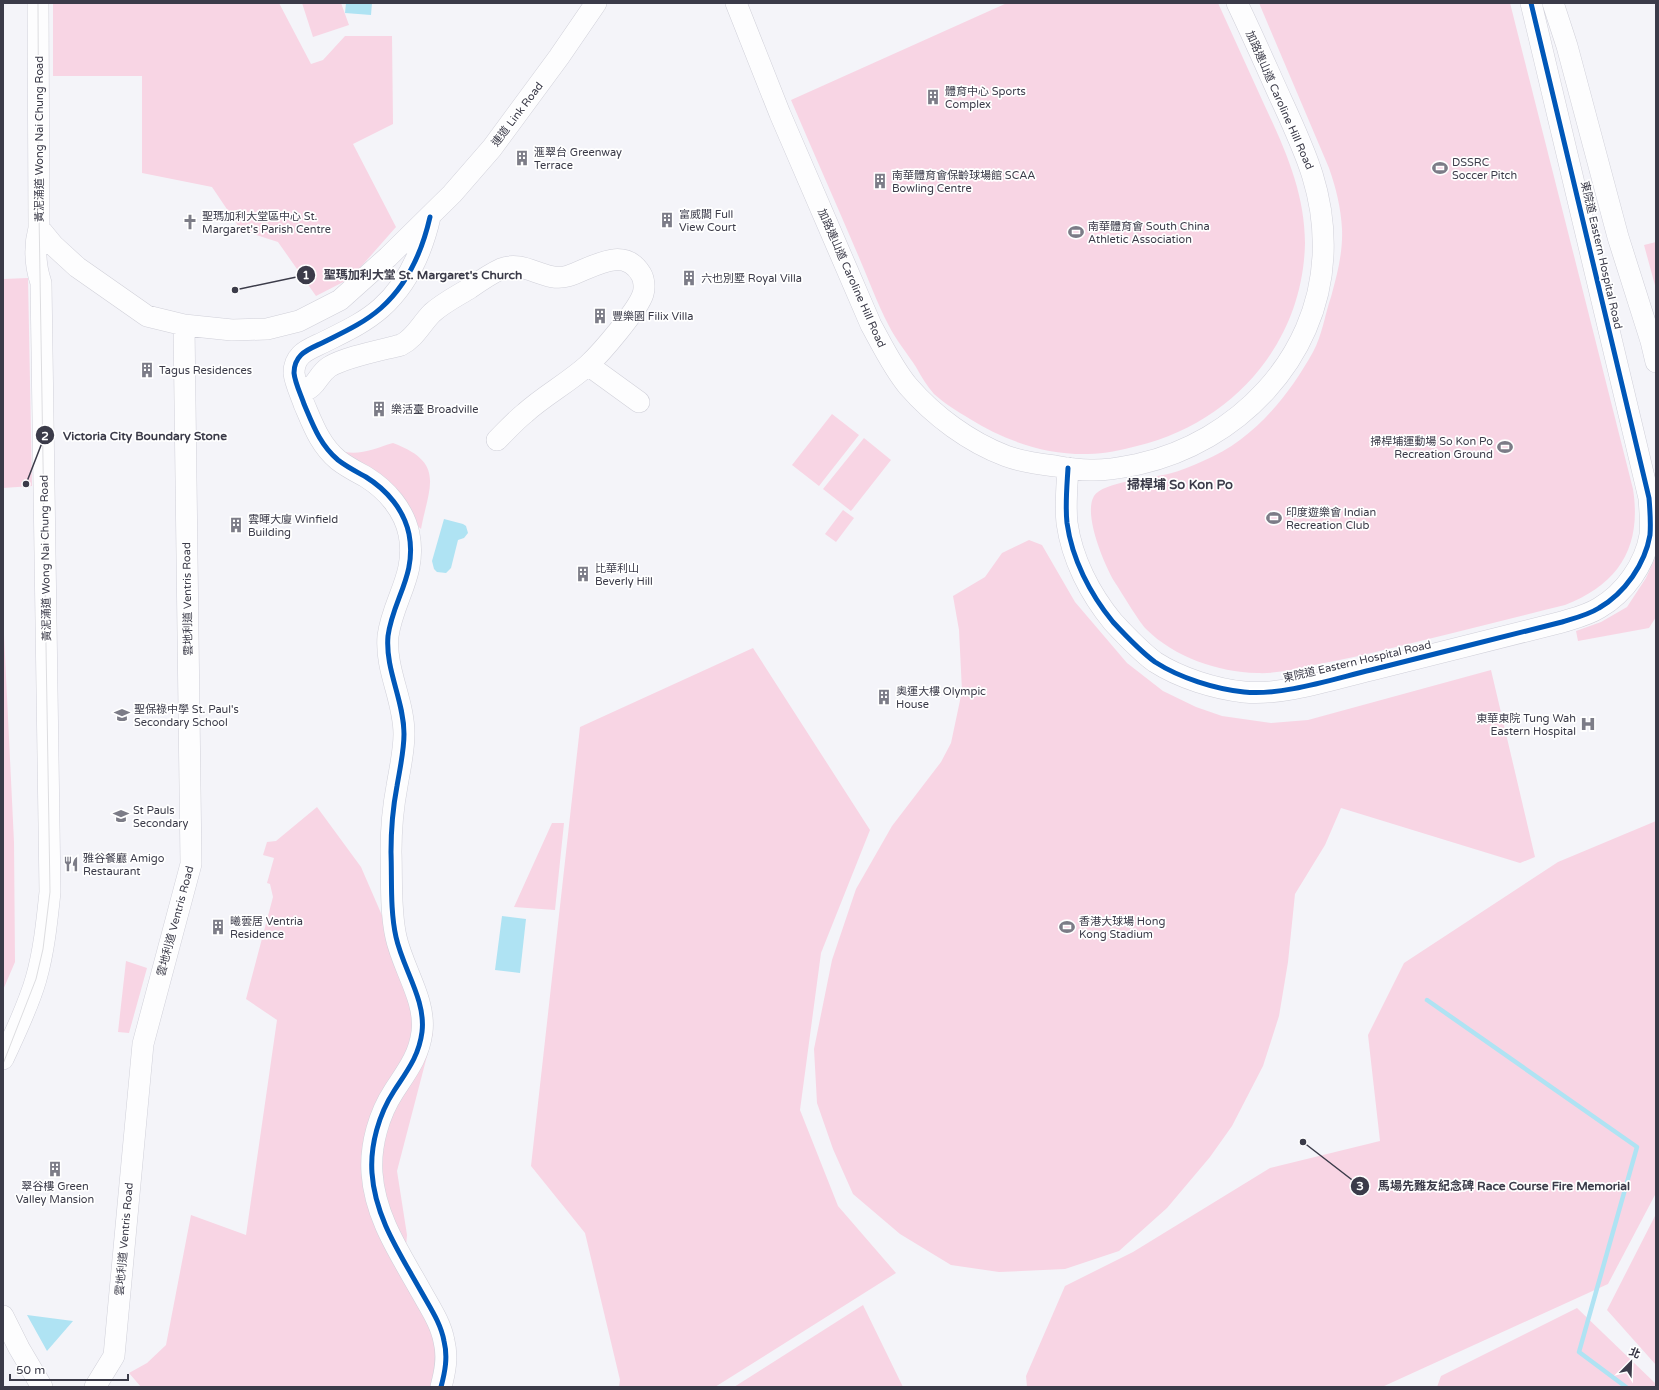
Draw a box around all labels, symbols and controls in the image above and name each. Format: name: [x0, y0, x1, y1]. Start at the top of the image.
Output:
street label: 加路連山道 Caroline Hill Road: [1243, 29, 1316, 172]
street label: 黃泥涌道 Wong Nai Chung Road: [33, 56, 46, 222]
street label: 連道 Link Road: [489, 80, 546, 149]
place label: 體育中心 Sports Complex: [945, 85, 1026, 111]
building icon: 體育中心 Sports Complex: [924, 88, 942, 106]
place label: 滙翠台 Greenway Terrace: [534, 146, 622, 172]
building icon: 滙翠台 Greenway Terrace: [513, 149, 531, 167]
place label: DSSRC Soccer Pitch: [1452, 156, 1517, 182]
sports icon: DSSRC Soccer Pitch: [1431, 159, 1449, 177]
place label: 南華體育會保齡球場館 SCAA Bowling Centre: [892, 169, 1035, 195]
building icon: 南華體育會保齡球場館 SCAA Bowling Centre: [871, 172, 889, 190]
street label: 東院道 Eastern Hospital Road: [1578, 180, 1625, 331]
street label: 加路連山道 Caroline Hill Road: [815, 207, 888, 350]
place label: 富威閣 Full View Court: [679, 208, 736, 234]
place label: 聖瑪加利大堂區中心 St. Margaret's Parish Centre: [202, 210, 331, 236]
building icon: 富威閣 Full View Court: [658, 211, 676, 229]
church icon: 聖瑪加利大堂區中心 St. Margaret's Parish Centre: [181, 213, 199, 231]
place label: 南華體育會 South China Athletic Association: [1088, 220, 1210, 246]
sports icon: 南華體育會 South China Athletic Association: [1067, 223, 1085, 241]
callout: 聖瑪加利大堂 St. Margaret's Church: [296, 263, 531, 287]
text: 1: [302, 268, 310, 282]
text: 聖瑪加利大堂 St. Margaret's Church: [324, 268, 522, 283]
building icon: 六也別墅 Royal Villa: [680, 269, 698, 287]
place label: 六也別墅 Royal Villa: [701, 272, 802, 285]
building icon: 豐樂園 Filix Villa: [591, 307, 609, 325]
place label: 豐樂園 Filix Villa: [612, 310, 693, 323]
building icon: Tagus Residences: [138, 361, 156, 379]
place label: Tagus Residences: [159, 364, 252, 377]
building icon: 樂活臺 Broadville: [370, 400, 388, 418]
place label: 樂活臺 Broadville: [391, 403, 479, 416]
callout: Victoria City Boundary Stone: [35, 423, 235, 447]
text: 2: [41, 429, 49, 443]
text: Victoria City Boundary Stone: [63, 429, 227, 444]
place label: 掃桿埔運動場 So Kon Po Recreation Ground: [1370, 435, 1493, 461]
sports icon: 掃桿埔運動場 So Kon Po Recreation Ground: [1496, 438, 1514, 456]
street label: 黃泥涌道 Wong Nai Chung Road: [38, 475, 53, 641]
district label: 掃桿埔 So Kon Po: [1127, 477, 1233, 493]
place label: 印度遊樂會 Indian Recreation Club: [1286, 506, 1376, 532]
sports icon: 印度遊樂會 Indian Recreation Club: [1265, 509, 1283, 527]
place label: 雲暉大廈 Winfield Building: [248, 513, 338, 539]
building icon: 雲暉大廈 Winfield Building: [227, 516, 245, 534]
street label: 雲地利道 Ventris Road: [180, 542, 195, 656]
place label: 比華利山 Beverly Hill: [595, 562, 653, 588]
building icon: 比華利山 Beverly Hill: [574, 565, 592, 583]
street label: 東院道 Eastern Hospital Road: [1282, 638, 1433, 685]
place label: 奧運大樓 Olympic House: [896, 685, 986, 711]
building icon: 奧運大樓 Olympic House: [875, 688, 893, 706]
place label: 聖保祿中學 St. Paul's Secondary School: [134, 703, 239, 729]
school or university icon: 聖保祿中學 St. Paul's Secondary School: [113, 706, 131, 724]
place label: 東華東院 Tung Wah Eastern Hospital: [1476, 712, 1576, 738]
hospital icon: 東華東院 Tung Wah Eastern Hospital: [1579, 715, 1597, 733]
place label: St Pauls Secondary: [133, 804, 189, 830]
school or university icon: St Pauls Secondary: [112, 807, 130, 825]
place label: 雅谷餐廳 Amigo Restaurant: [83, 852, 165, 878]
restaurant icon: 雅谷餐廳 Amigo Restaurant: [62, 855, 80, 873]
street label: 雲地利道 Ventris Road: [155, 865, 196, 978]
place label: 曦蕓居 Ventria Residence: [230, 915, 303, 941]
place label: 香港大球場 Hong Kong Stadium: [1079, 915, 1165, 941]
building icon: 曦蕓居 Ventria Residence: [209, 918, 227, 936]
sports icon: 香港大球場 Hong Kong Stadium: [1058, 918, 1076, 936]
building icon: 翠谷樓 Green Valley Mansion: [46, 1160, 64, 1178]
callout: 馬場先難友紀念碑 Race Course Fire Memorial: [1350, 1174, 1638, 1198]
text: 3: [1356, 1179, 1364, 1193]
text: 馬場先難友紀念碑 Race Course Fire Memorial: [1378, 1179, 1630, 1193]
place label: 翠谷樓 Green Valley Mansion: [16, 1180, 94, 1206]
street label: 雲地利道 Ventris Road: [113, 1182, 136, 1296]
north arrow: [1611, 1342, 1651, 1382]
text: 北: [1627, 1345, 1642, 1361]
scale bar: [10, 1356, 128, 1382]
text: 50 m: [16, 1363, 45, 1377]

